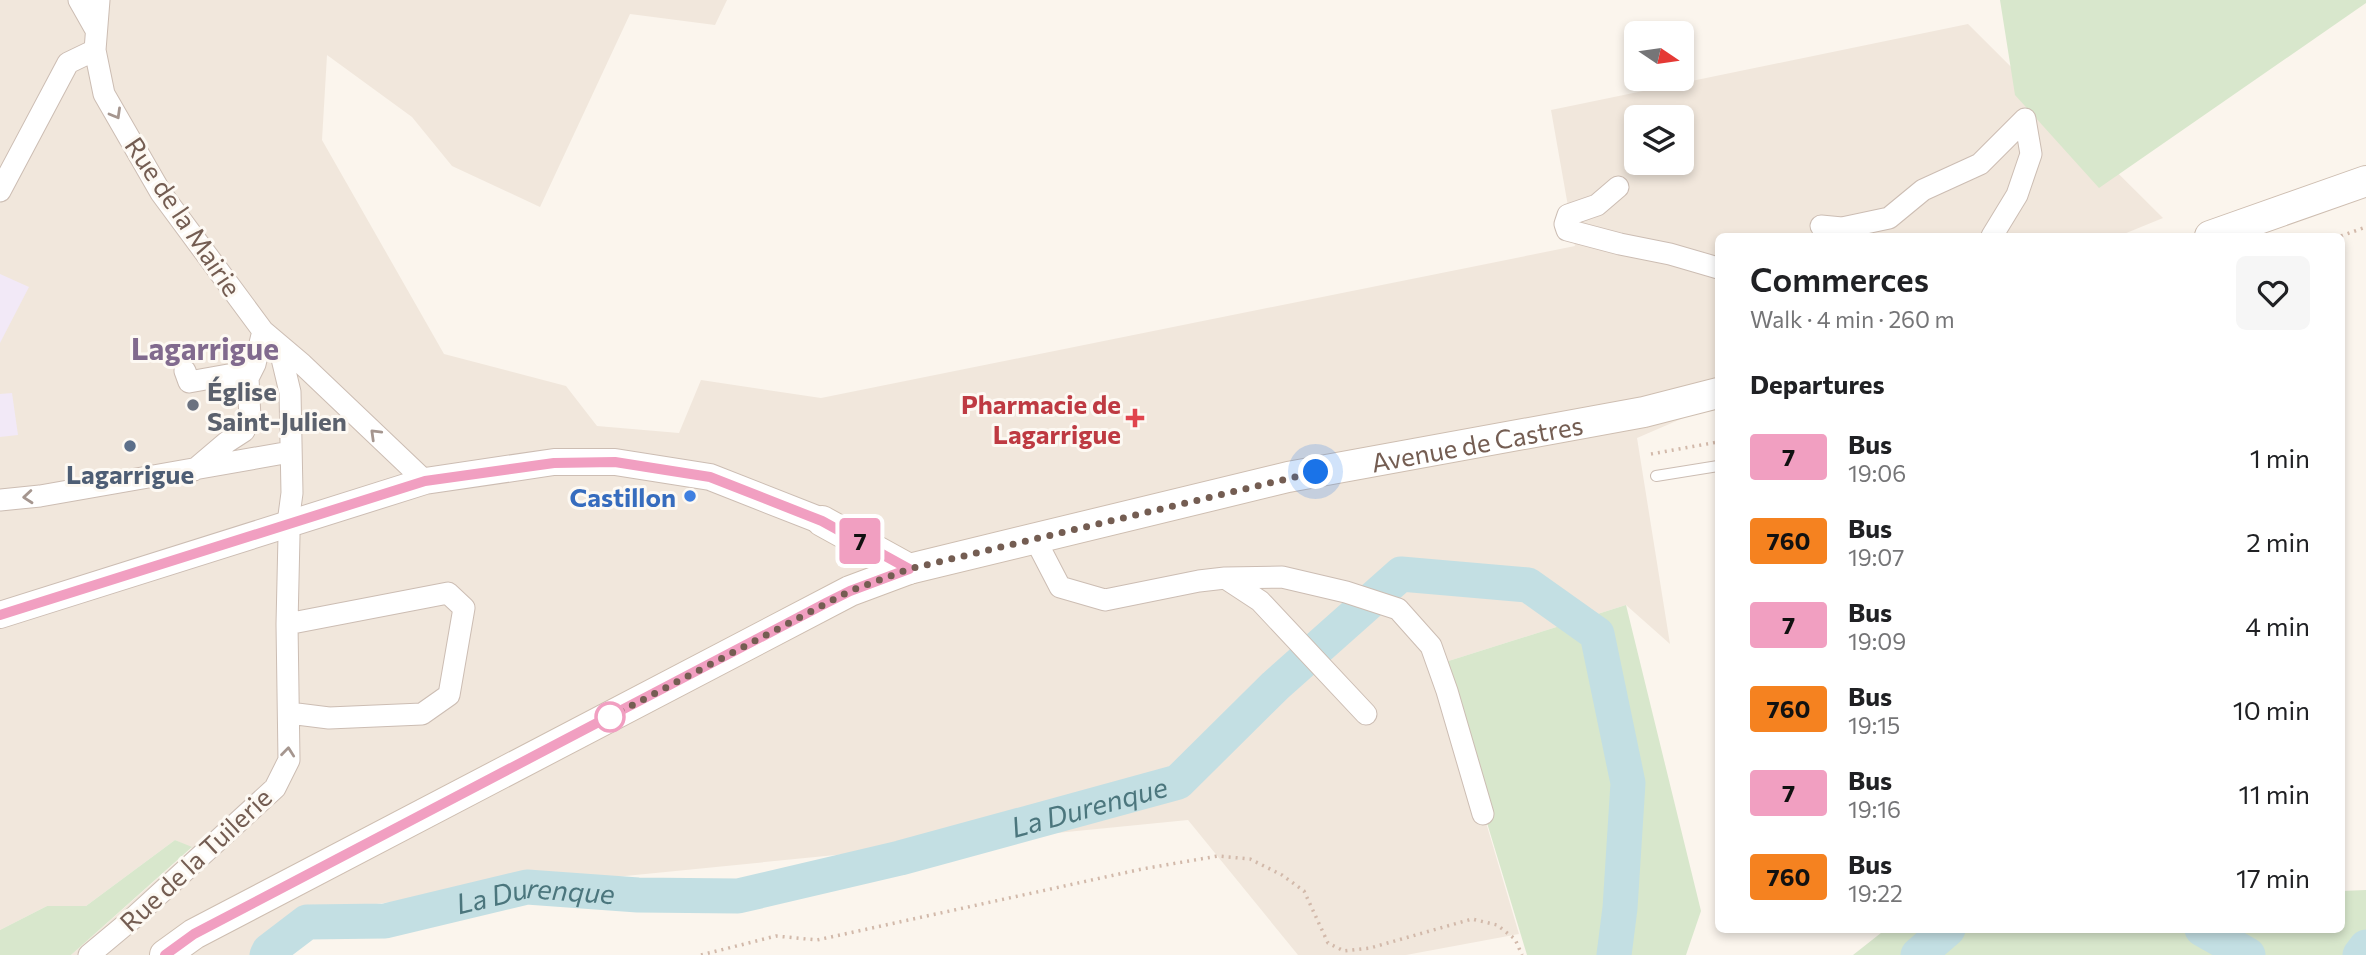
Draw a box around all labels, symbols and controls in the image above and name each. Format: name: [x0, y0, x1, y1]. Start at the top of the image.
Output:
north arrow: [1624, 21, 1694, 91]
map controls: [1624, 21, 1694, 175]
button: layers: [1624, 105, 1694, 175]
one-way arrow: [108, 106, 121, 119]
street label: Rue de la Mairie: [119, 131, 249, 301]
button: heart: [2236, 256, 2310, 330]
text: Commerces: [1750, 258, 1929, 299]
text: Walk · 4 min · 260 m: [1750, 305, 1955, 333]
district label: Lagarrigue: [131, 329, 279, 366]
text: Departures: [1750, 368, 1885, 399]
place label: Église Saint-Julien: [207, 375, 347, 436]
place label: Pharmacie de Lagarrigue: [961, 388, 1121, 449]
marker: Église Saint-Julien: [185, 397, 201, 413]
street label: Avenue de Castres: [1368, 408, 1585, 477]
marker: Pharmacie de Lagarrigue: [1127, 410, 1143, 426]
text: Bus: [1848, 428, 1892, 459]
one-way arrow: [371, 430, 384, 443]
marker: Lagarrigue: [122, 438, 138, 454]
text: 7: [1782, 442, 1795, 471]
text: 1 min: [2250, 442, 2310, 473]
your location: [1298, 454, 1333, 489]
place label: Lagarrigue: [66, 458, 194, 489]
text: 19:06: [1848, 459, 1906, 487]
place label: Castillon: [570, 481, 676, 512]
marker: Castillon: [682, 488, 698, 504]
one-way arrow: [22, 489, 33, 504]
text: Bus: [1848, 512, 1892, 543]
line badge: 7: [837, 518, 883, 564]
text: 7: [853, 526, 867, 555]
text: 760: [1767, 526, 1810, 555]
text: 2 min: [2246, 526, 2310, 557]
text: 19:07: [1848, 543, 1904, 571]
text: Bus: [1848, 596, 1892, 627]
text: 7: [1782, 610, 1795, 639]
text: 4 min: [2245, 610, 2310, 641]
text: 19:09: [1848, 627, 1906, 655]
text: Bus: [1848, 680, 1892, 711]
text: 760: [1767, 694, 1810, 723]
text: 10 min: [2233, 694, 2310, 725]
unlabelled marker: [595, 702, 625, 732]
text: 19:15: [1848, 711, 1900, 739]
one-way arrow: [280, 746, 295, 758]
text: Bus: [1848, 764, 1892, 795]
water label: La Durenque: [1007, 769, 1171, 844]
text: 7: [1782, 778, 1795, 807]
text: 11 min: [2239, 778, 2310, 809]
street label: Rue de la Tuilerie: [113, 781, 277, 937]
text: 19:16: [1848, 795, 1901, 823]
text: Bus: [1848, 848, 1892, 879]
text: 760: [1767, 862, 1810, 891]
text: 17 min: [2236, 862, 2310, 893]
water label: La Durenque: [452, 870, 616, 920]
text: 19:22: [1848, 879, 1903, 907]

